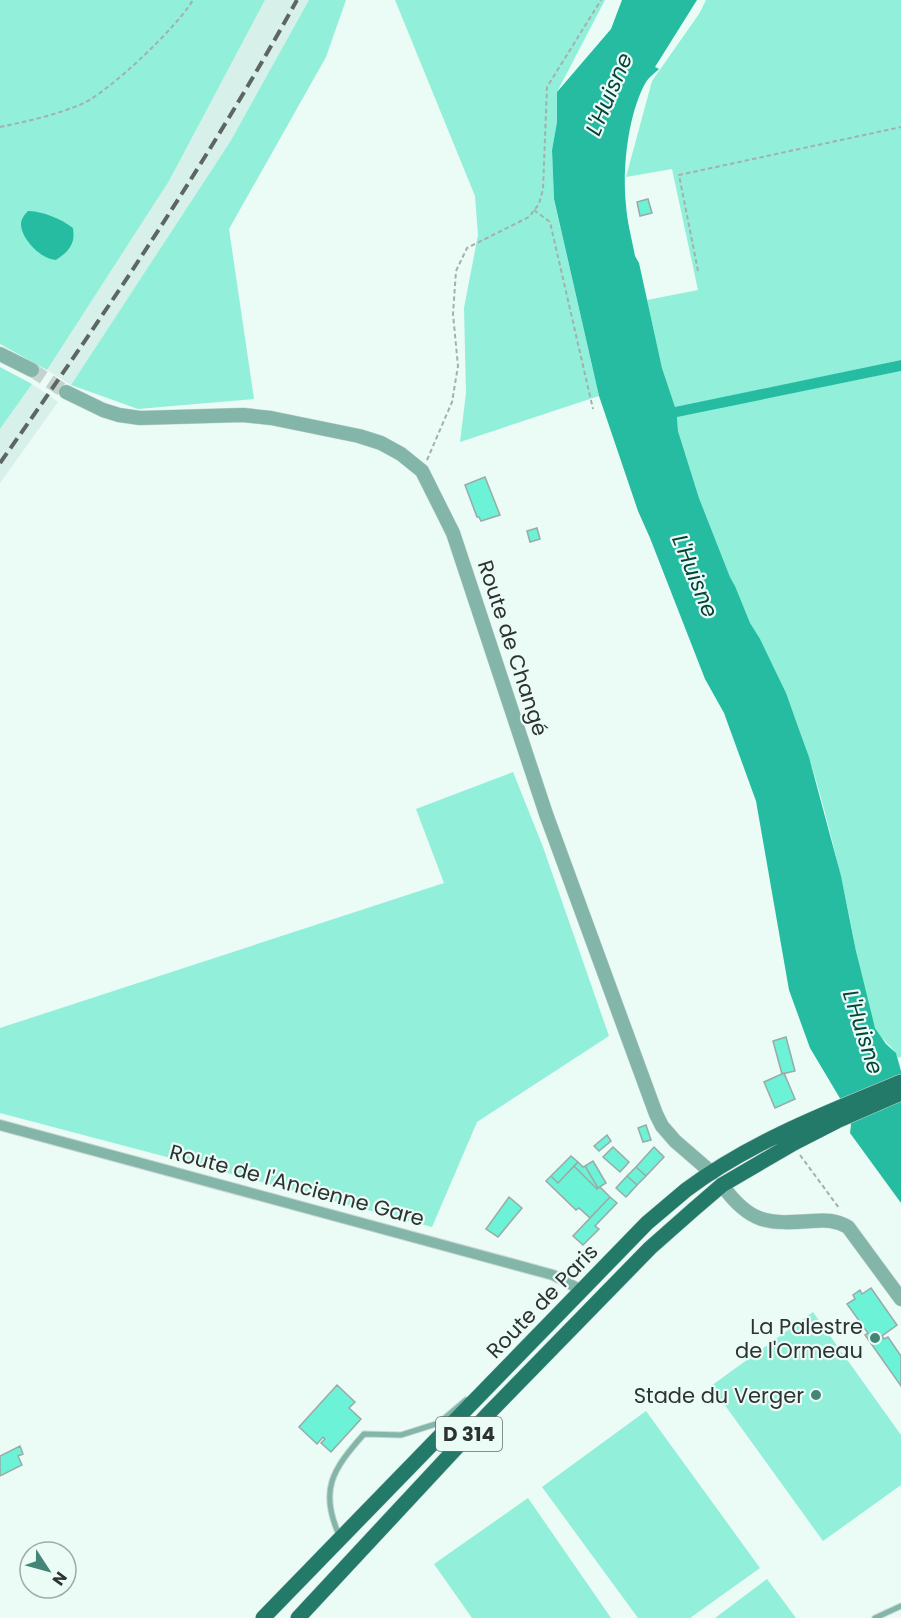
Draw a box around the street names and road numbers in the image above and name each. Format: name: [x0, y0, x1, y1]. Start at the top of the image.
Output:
street label: Route de Changé: [471, 556, 555, 740]
street label: Route de l'Ancienne Gare: [166, 1137, 428, 1233]
street label: Route de Paris: [480, 1237, 604, 1365]
road number: D 314: [436, 1417, 502, 1451]

